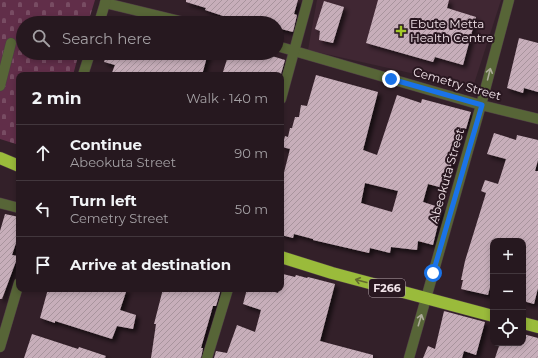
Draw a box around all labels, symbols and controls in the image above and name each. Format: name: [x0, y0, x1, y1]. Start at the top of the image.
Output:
search box: [16, 16, 284, 60]
place label: Ebute Metta Health Centre: [410, 16, 494, 45]
marker: Ebute Metta Health Centre: [395, 25, 407, 37]
icon: search: [30, 27, 52, 49]
text: Search here: [62, 29, 151, 48]
street label: Cemetry Street: [411, 64, 503, 103]
one-way arrow: [486, 68, 494, 81]
route end: [382, 70, 400, 88]
text: 2 min: [32, 88, 82, 108]
text: Walk · 140 m: [186, 90, 268, 106]
street label: Abeokuta Street: [426, 127, 467, 225]
text: Continue: [70, 135, 142, 154]
icon: ahead: [32, 142, 54, 164]
text: 90 m: [234, 145, 268, 161]
text: Abeokuta Street: [70, 154, 176, 170]
text: Turn left: [70, 191, 137, 210]
icon: left: [32, 198, 54, 220]
text: 50 m: [235, 201, 268, 217]
text: Cemetry Street: [70, 210, 169, 226]
map controls: [490, 238, 526, 346]
button: +: [490, 238, 526, 274]
icon: arrive: [32, 254, 54, 276]
text: Arrive at destination: [70, 255, 231, 274]
route start: [424, 264, 442, 282]
button: −: [490, 274, 526, 310]
one-way arrow: [354, 277, 367, 284]
road number: F266: [369, 279, 405, 297]
button: locate: [490, 310, 526, 346]
one-way arrow: [417, 314, 424, 327]

